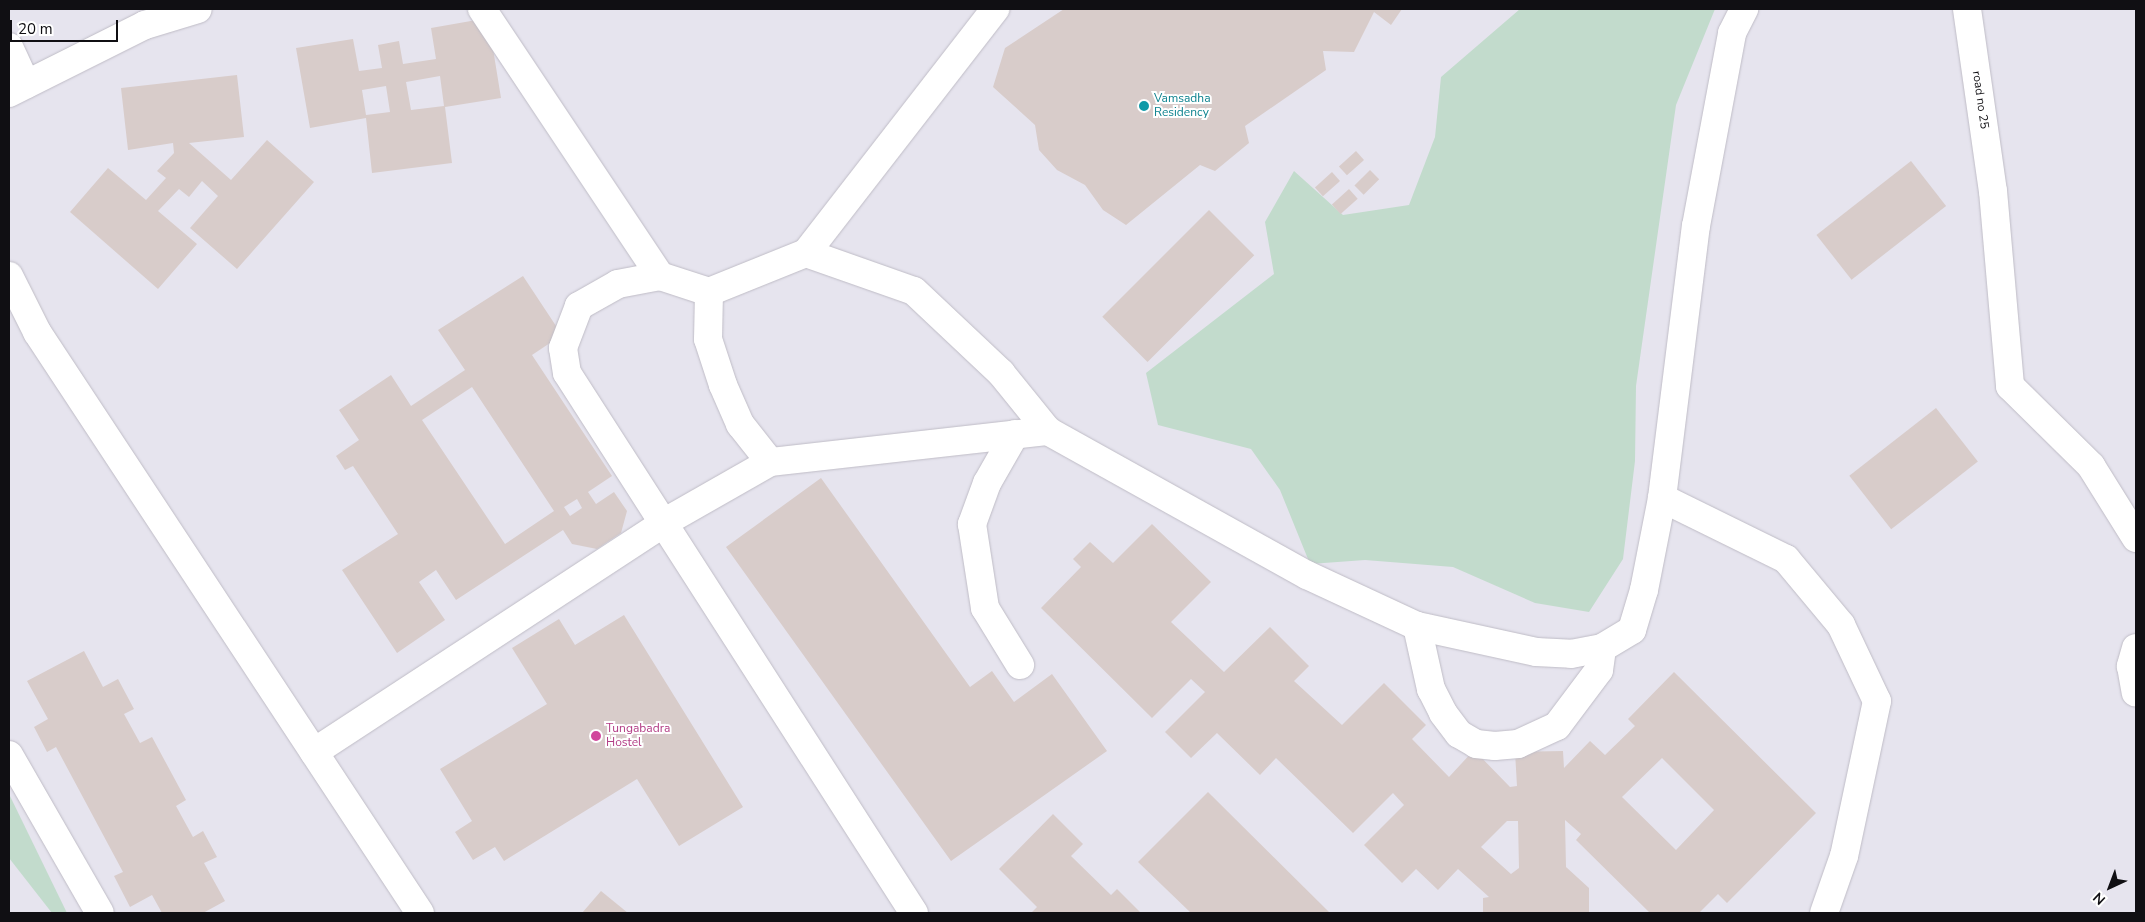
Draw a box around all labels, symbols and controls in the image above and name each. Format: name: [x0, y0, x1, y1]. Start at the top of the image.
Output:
scale bar: [12, 10, 120, 42]
text: 20 m: [18, 19, 53, 39]
street label: road no 25: [1969, 70, 1991, 130]
place label: Vamsadha Residency: [1154, 92, 1211, 120]
marker: Vamsadha Residency: [1138, 100, 1150, 112]
place label: Tungabadra Hostel: [606, 722, 670, 750]
marker: Tungabadra Hostel: [590, 730, 602, 742]
north arrow: [2085, 862, 2135, 912]
text: N: [2089, 888, 2110, 909]

